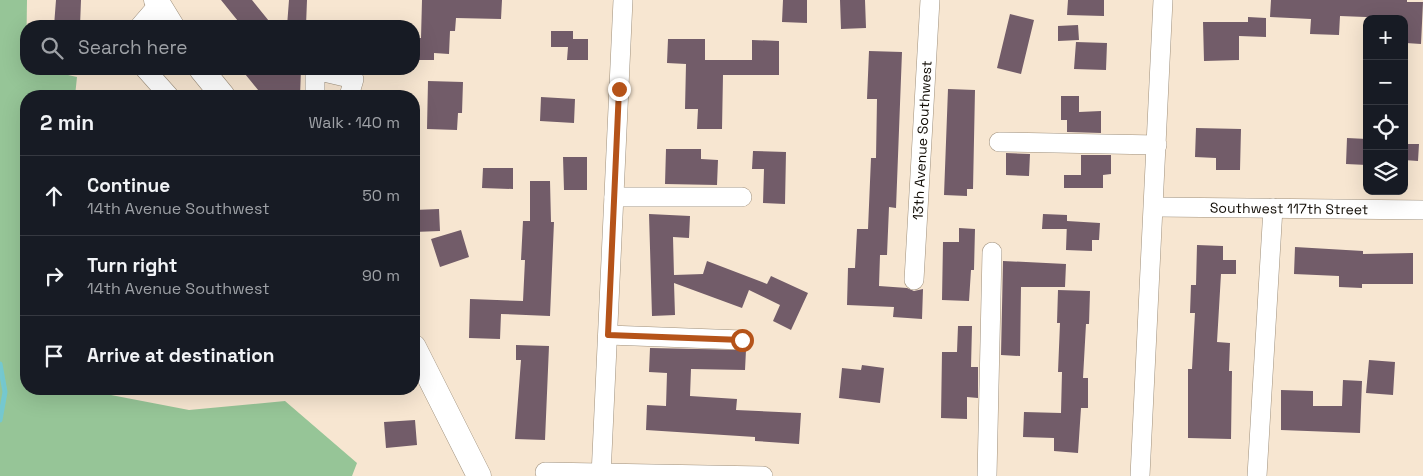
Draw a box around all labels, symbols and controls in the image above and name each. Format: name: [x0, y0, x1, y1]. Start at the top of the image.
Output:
map controls: [1363, 15, 1408, 195]
button: +: [1363, 15, 1408, 60]
search box: [20, 20, 420, 75]
icon: search: [38, 34, 66, 62]
text: Search here: [78, 35, 188, 60]
street label: 13th Avenue Southwest: [908, 60, 936, 220]
button: −: [1363, 60, 1408, 105]
route end: [608, 78, 631, 101]
button: locate: [1363, 105, 1408, 150]
text: 2 min: [40, 109, 94, 136]
text: Walk · 140 m: [308, 112, 400, 133]
button: layers: [1363, 150, 1408, 195]
text: Continue: [87, 173, 170, 198]
icon: ahead: [40, 182, 68, 210]
text: 50 m: [362, 185, 400, 206]
text: 14th Avenue Southwest: [87, 198, 270, 219]
street label: Southwest 117th Street: [1210, 199, 1368, 218]
text: Turn right: [87, 253, 177, 278]
icon: right: [40, 262, 68, 290]
text: 90 m: [362, 265, 400, 286]
text: 14th Avenue Southwest: [87, 278, 270, 299]
route start: [731, 329, 754, 352]
icon: arrive: [40, 342, 68, 370]
text: Arrive at destination: [87, 343, 275, 368]

